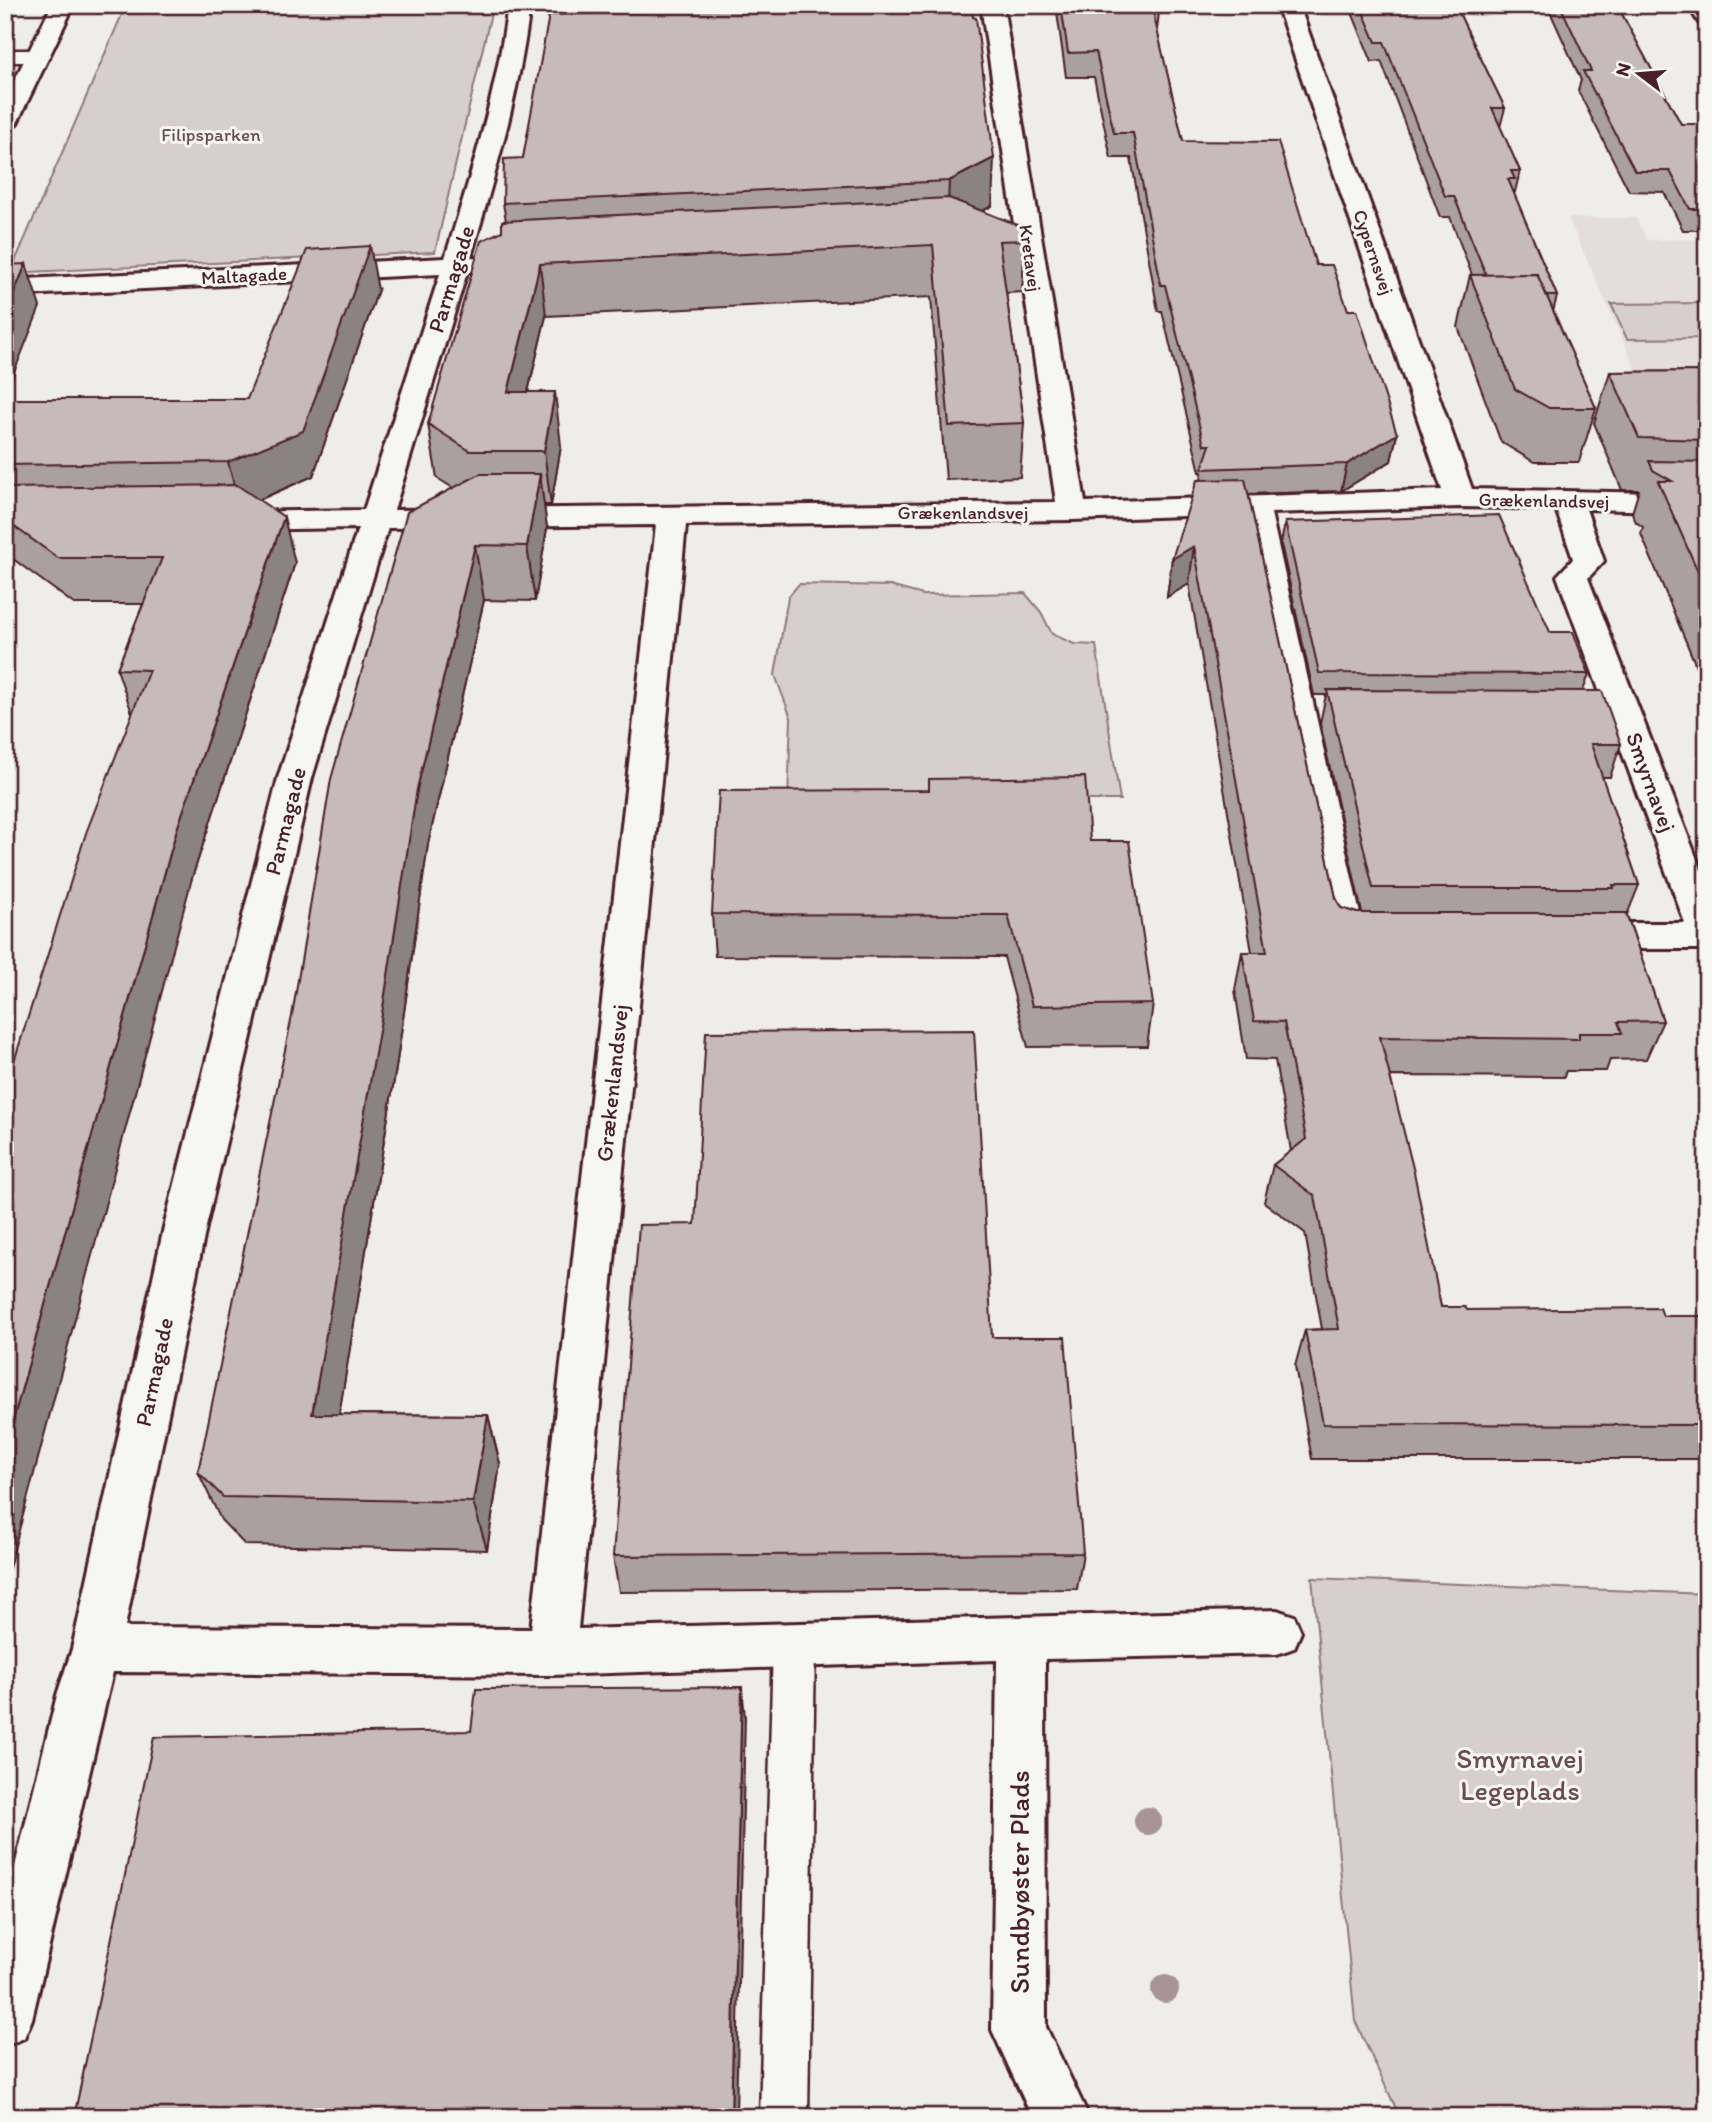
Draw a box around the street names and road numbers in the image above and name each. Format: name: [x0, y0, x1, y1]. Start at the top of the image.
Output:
street label: Cypernsvej: [1348, 207, 1399, 298]
street label: Parmagade: [421, 222, 481, 336]
street label: Kretavej: [1014, 223, 1047, 293]
street label: Maltagade: [201, 262, 287, 289]
street label: Grækenlandsvej: [1478, 488, 1610, 513]
street label: Grækenlandsvej: [898, 501, 1028, 524]
street label: Smyrnavej: [1620, 728, 1682, 836]
street label: Parmagade: [258, 764, 312, 878]
street label: Grækenlandsvej: [590, 1003, 634, 1163]
street label: Parmagade: [129, 1315, 179, 1429]
street label: Sundbyøster Plads: [1002, 1770, 1036, 1994]

